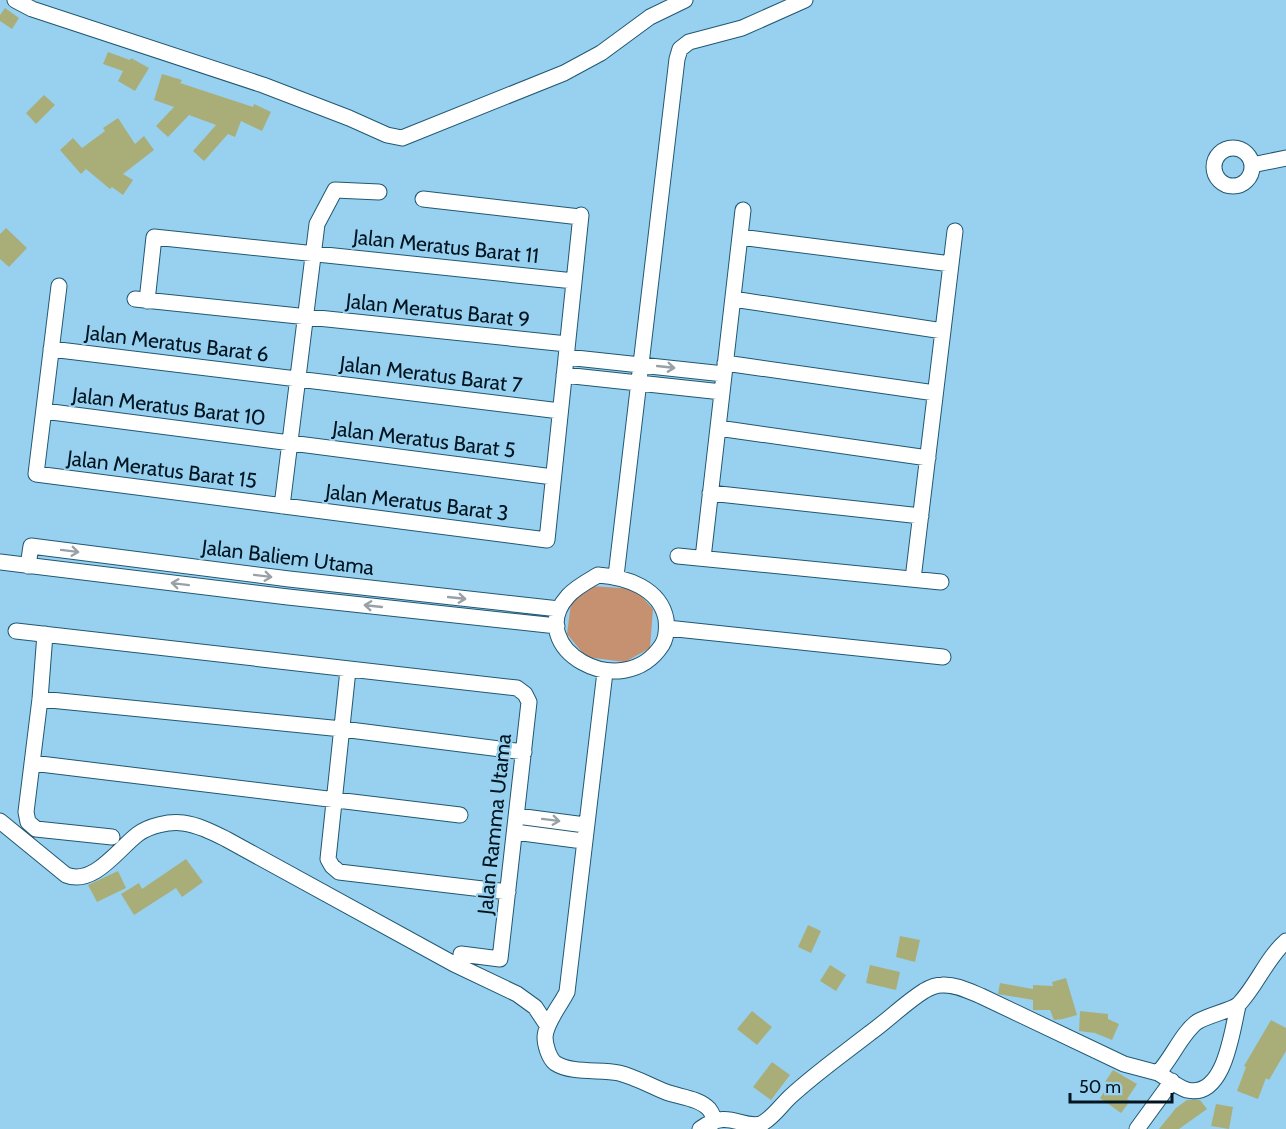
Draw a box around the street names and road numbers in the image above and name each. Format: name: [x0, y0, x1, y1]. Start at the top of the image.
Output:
street label: Jalan Meratus Barat 11: [351, 224, 540, 268]
street label: Jalan Meratus Barat 9: [344, 288, 531, 332]
street label: Jalan Meratus Barat 6: [83, 319, 270, 367]
street label: Jalan Meratus Barat 7: [337, 350, 524, 398]
street label: Jalan Meratus Barat 10: [70, 382, 267, 430]
street label: Jalan Meratus Barat 5: [330, 415, 517, 463]
street label: Jalan Meratus Barat 15: [65, 445, 258, 493]
street label: Jalan Meratus Barat 3: [323, 478, 510, 526]
street label: Jalan Baliem Utama: [199, 534, 376, 580]
street label: Jalan Ramma Utama: [472, 732, 516, 917]

